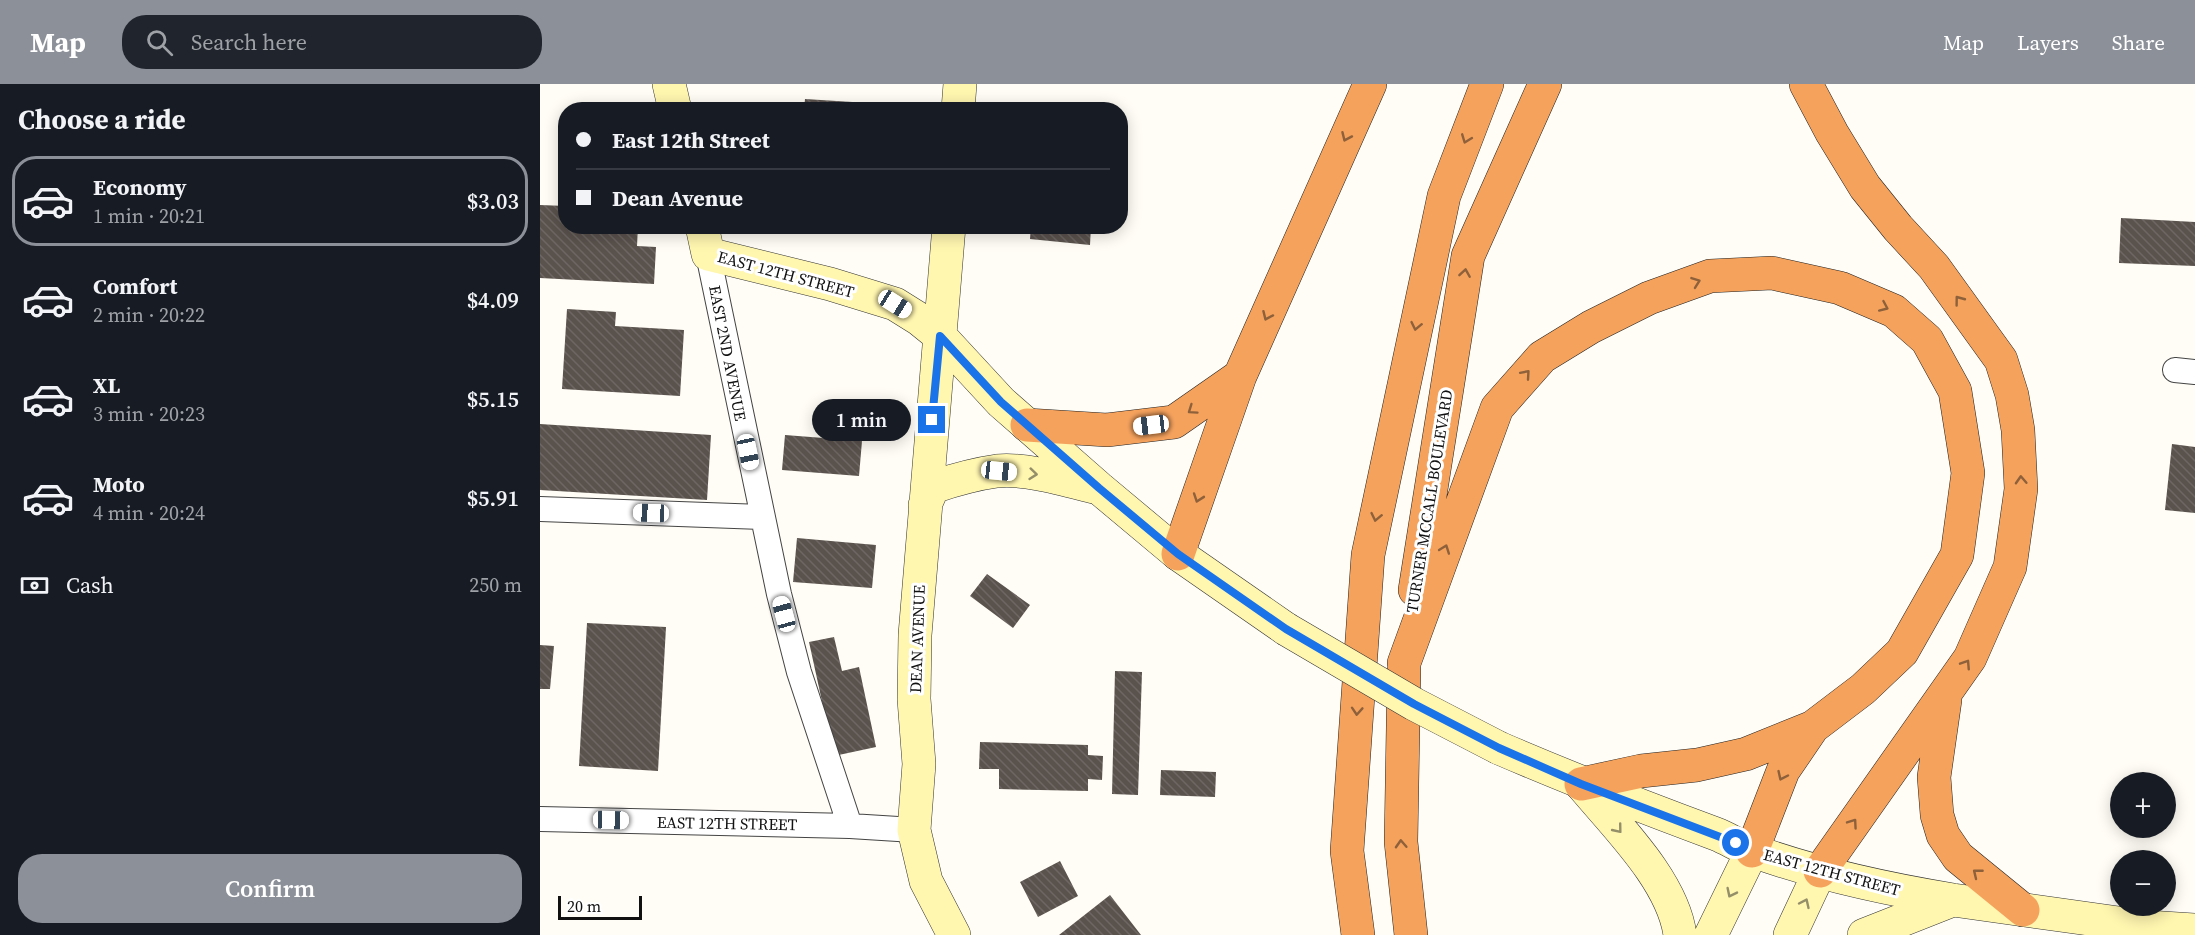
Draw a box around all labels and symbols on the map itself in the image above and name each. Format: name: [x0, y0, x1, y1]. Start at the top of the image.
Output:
one-way arrow: [1341, 131, 1353, 142]
one-way arrow: [1461, 132, 1473, 143]
street label: EAST 12TH STREET: [715, 245, 857, 303]
one-way arrow: [1458, 269, 1471, 279]
one-way arrow: [1690, 276, 1701, 289]
street label: EAST 2ND AVENUE: [704, 283, 752, 423]
car: [875, 287, 915, 321]
one-way arrow: [1955, 296, 1966, 307]
one-way arrow: [1878, 300, 1889, 312]
one-way arrow: [1262, 309, 1274, 320]
one-way arrow: [1410, 321, 1423, 331]
one-way arrow: [1519, 370, 1530, 381]
street label: TURNER MCCALL BOULEVARD: [1400, 388, 1458, 614]
callout: 1 min: [812, 399, 911, 441]
one-way arrow: [1188, 403, 1199, 414]
route end: [918, 406, 945, 433]
car: [1132, 414, 1170, 436]
car: [735, 433, 761, 471]
car: [980, 460, 1018, 482]
one-way arrow: [1028, 467, 1037, 480]
one-way arrow: [2014, 475, 2027, 484]
one-way arrow: [1192, 492, 1205, 503]
car: [633, 503, 669, 523]
one-way arrow: [1370, 512, 1383, 522]
one-way arrow: [1438, 544, 1451, 555]
street label: DEAN AVENUE: [904, 584, 930, 693]
car: [771, 594, 797, 634]
one-way arrow: [1958, 660, 1970, 670]
one-way arrow: [1351, 707, 1364, 716]
one-way arrow: [1777, 770, 1789, 781]
car: [593, 811, 629, 829]
street label: EAST 12TH STREET: [657, 811, 798, 835]
one-way arrow: [1846, 819, 1857, 830]
one-way arrow: [1611, 822, 1622, 833]
route start: [1722, 829, 1749, 856]
one-way arrow: [1395, 839, 1408, 848]
street label: EAST 12TH STREET: [1761, 843, 1903, 901]
one-way arrow: [1973, 869, 1984, 880]
one-way arrow: [1726, 886, 1738, 897]
scale bar: [558, 893, 642, 920]
one-way arrow: [1797, 898, 1809, 909]

